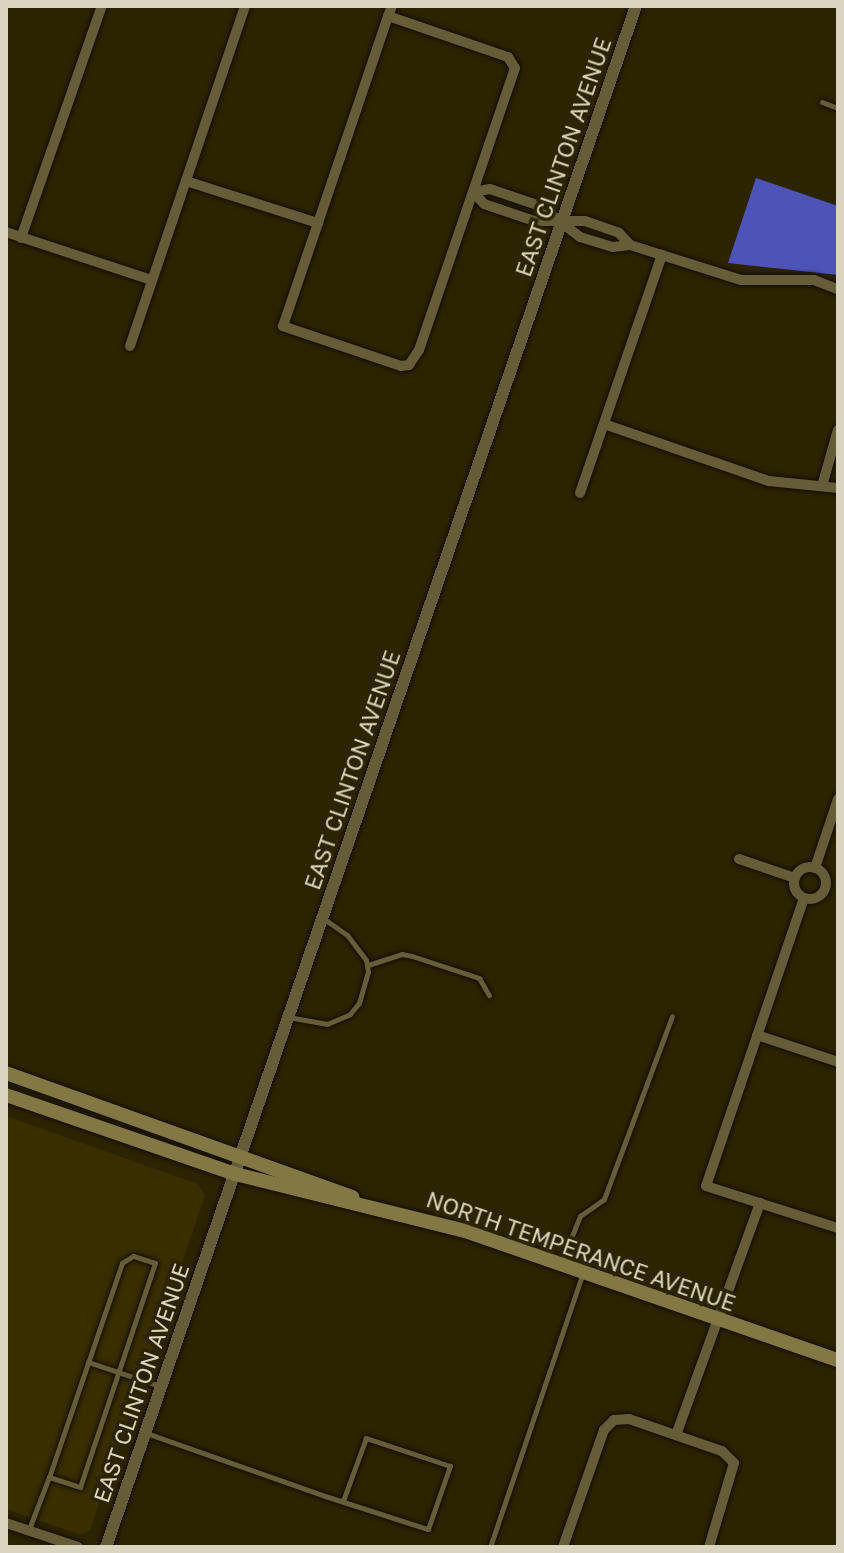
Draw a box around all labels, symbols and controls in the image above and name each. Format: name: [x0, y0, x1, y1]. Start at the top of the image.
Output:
street label: EAST CLINTON AVENUE: [510, 34, 616, 280]
street label: EAST CLINTON AVENUE: [299, 647, 405, 893]
street label: NORTH TEMPERANCE AVENUE: [423, 1186, 739, 1316]
street label: EAST CLINTON AVENUE: [88, 1260, 194, 1506]

